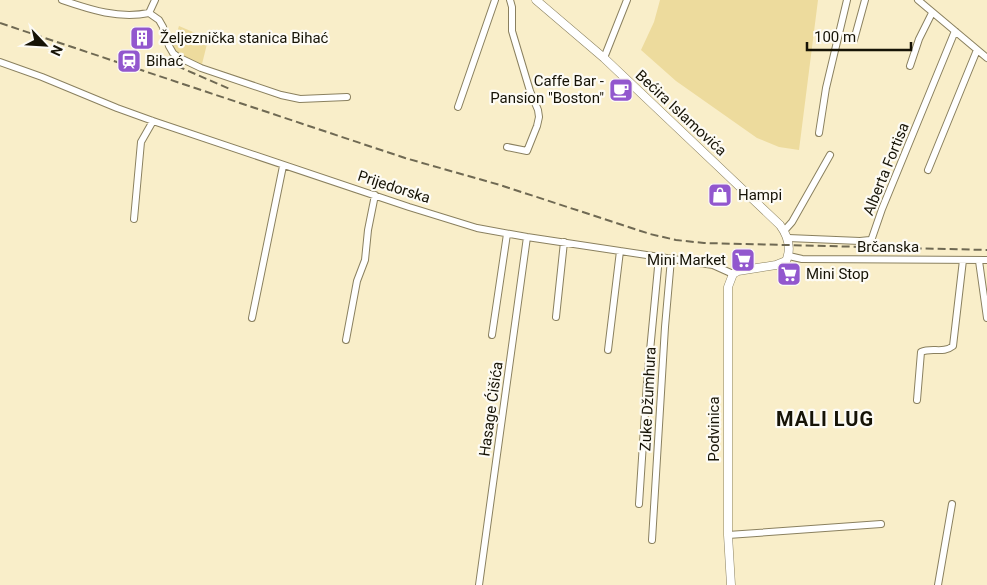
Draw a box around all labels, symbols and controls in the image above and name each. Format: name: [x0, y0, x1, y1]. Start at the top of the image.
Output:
north arrow: [20, 20, 70, 70]
scale bar: [807, 20, 911, 52]
building icon: Željeznička stanica Bihać: [129, 25, 155, 51]
text: 100 m: [814, 28, 856, 46]
place label: Željeznička stanica Bihać: [160, 29, 329, 47]
text: N: [47, 43, 66, 58]
station icon: Bihać: [116, 48, 142, 74]
place label: Bihać: [146, 52, 183, 70]
street label: Bećira Islamovića: [632, 66, 730, 160]
place label: Caffe Bar - Pansion "Boston": [490, 72, 604, 107]
cafe icon: Caffe Bar - Pansion "Boston": [608, 77, 634, 103]
street label: Alberta Fortisa: [859, 120, 913, 218]
street label: Prijedorska: [355, 167, 433, 207]
shop icon: Hampi: [707, 182, 733, 208]
place label: Hampi: [738, 186, 782, 204]
street label: Brčanska: [857, 238, 919, 256]
supermarket icon: Mini Market: [730, 247, 756, 273]
place label: Mini Market: [647, 251, 726, 269]
supermarket icon: Mini Stop: [776, 261, 802, 287]
place label: Mini Stop: [806, 265, 869, 283]
street label: Zuke Džumhura: [636, 346, 660, 452]
street label: Hasage Ćišića: [475, 360, 507, 458]
street label: Podvinica: [705, 396, 723, 462]
district label: MALI LUG: [776, 407, 874, 431]

